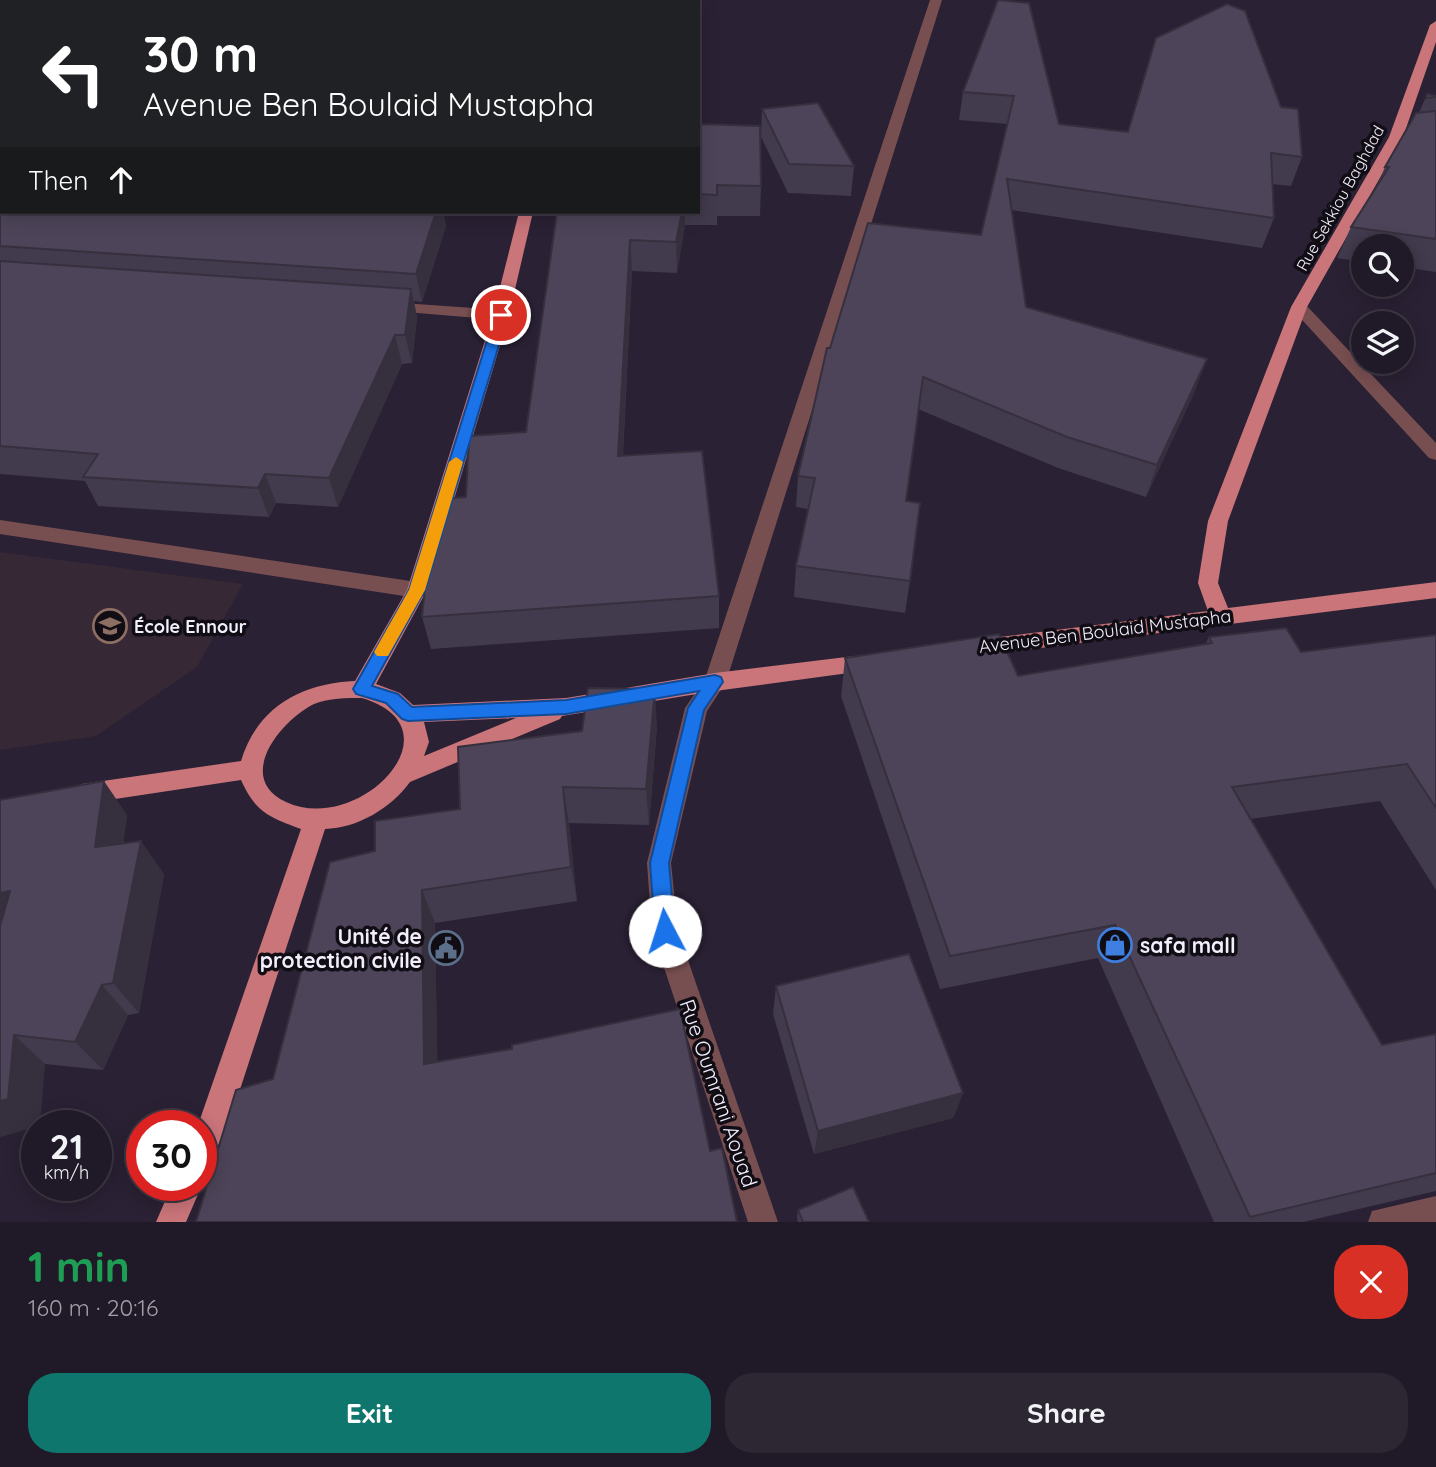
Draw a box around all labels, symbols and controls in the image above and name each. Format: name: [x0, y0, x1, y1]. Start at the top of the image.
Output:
text: 30 m: [143, 23, 258, 84]
icon: left: [28, 28, 119, 119]
text: Avenue Ben Boulaid Mustapha: [143, 84, 594, 124]
street label: Rue Sekkiou Baghdad: [1292, 122, 1388, 274]
icon: ahead: [102, 161, 140, 199]
text: Then: [28, 164, 88, 197]
map controls: [1351, 234, 1414, 374]
button: search: [1351, 234, 1414, 297]
pin: [471, 285, 531, 345]
icon: arrive: [482, 296, 520, 334]
button: layers: [1351, 311, 1414, 374]
street label: Avenue Ben Boulaid Mustapha: [978, 604, 1232, 658]
school or university icon: École Ennour: [91, 607, 129, 645]
place label: École Ennour: [134, 615, 247, 638]
position arrow: [628, 894, 702, 968]
place label: Unité de protection civile: [260, 923, 422, 973]
shop icon: safa mall: [1096, 926, 1134, 964]
public building icon: Unité de protection civile: [427, 929, 465, 967]
place label: safa mall: [1140, 932, 1236, 958]
street label: Rue Oumrani Aouad: [675, 996, 763, 1190]
speed limit sign: 30: [126, 1110, 217, 1201]
text: 21: [50, 1124, 83, 1168]
text: km/h: [44, 1161, 89, 1184]
text: 1 min: [28, 1240, 130, 1293]
button: close: [1334, 1245, 1408, 1319]
text: 160 m · 20:16: [28, 1293, 158, 1322]
button: Exit: [28, 1373, 711, 1453]
button: Share: [725, 1373, 1408, 1453]

